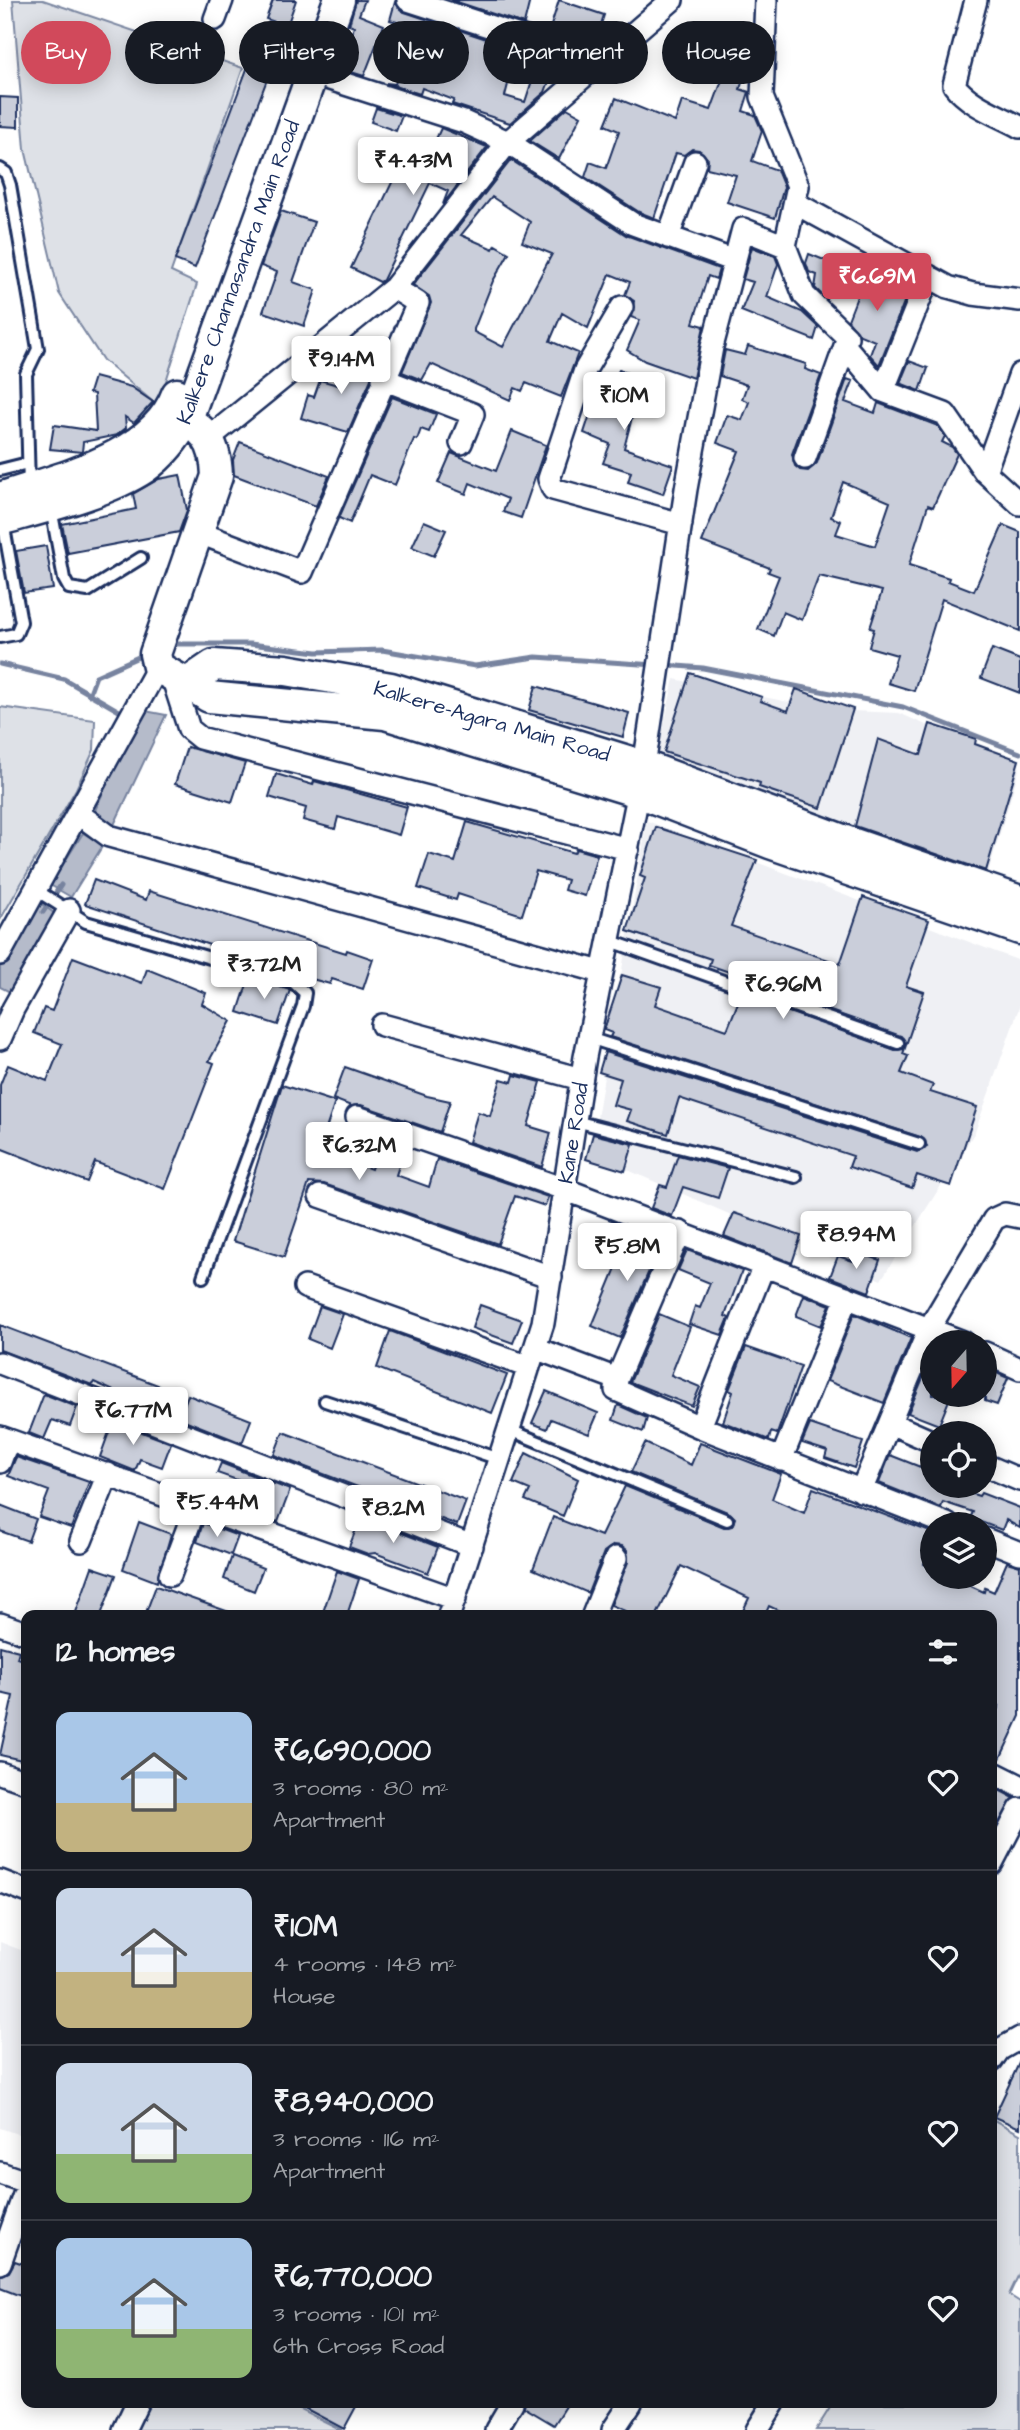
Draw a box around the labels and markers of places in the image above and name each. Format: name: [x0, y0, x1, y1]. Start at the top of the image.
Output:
pin: ₹4.43M: [356, 138, 470, 197]
pin: ₹6.69M: [820, 254, 934, 313]
pin: ₹9.14M: [284, 336, 398, 396]
pin: ₹10M: [583, 372, 665, 432]
pin: ₹3.72M: [207, 942, 321, 1001]
pin: ₹6.96M: [726, 962, 840, 1021]
pin: ₹6.32M: [302, 1122, 416, 1182]
pin: ₹8.94M: [799, 1212, 913, 1271]
pin: ₹5.8M: [578, 1224, 676, 1283]
pin: ₹6.77M: [76, 1388, 190, 1447]
pin: ₹5.44M: [160, 1480, 274, 1539]
pin: ₹8.2M: [344, 1486, 442, 1545]

